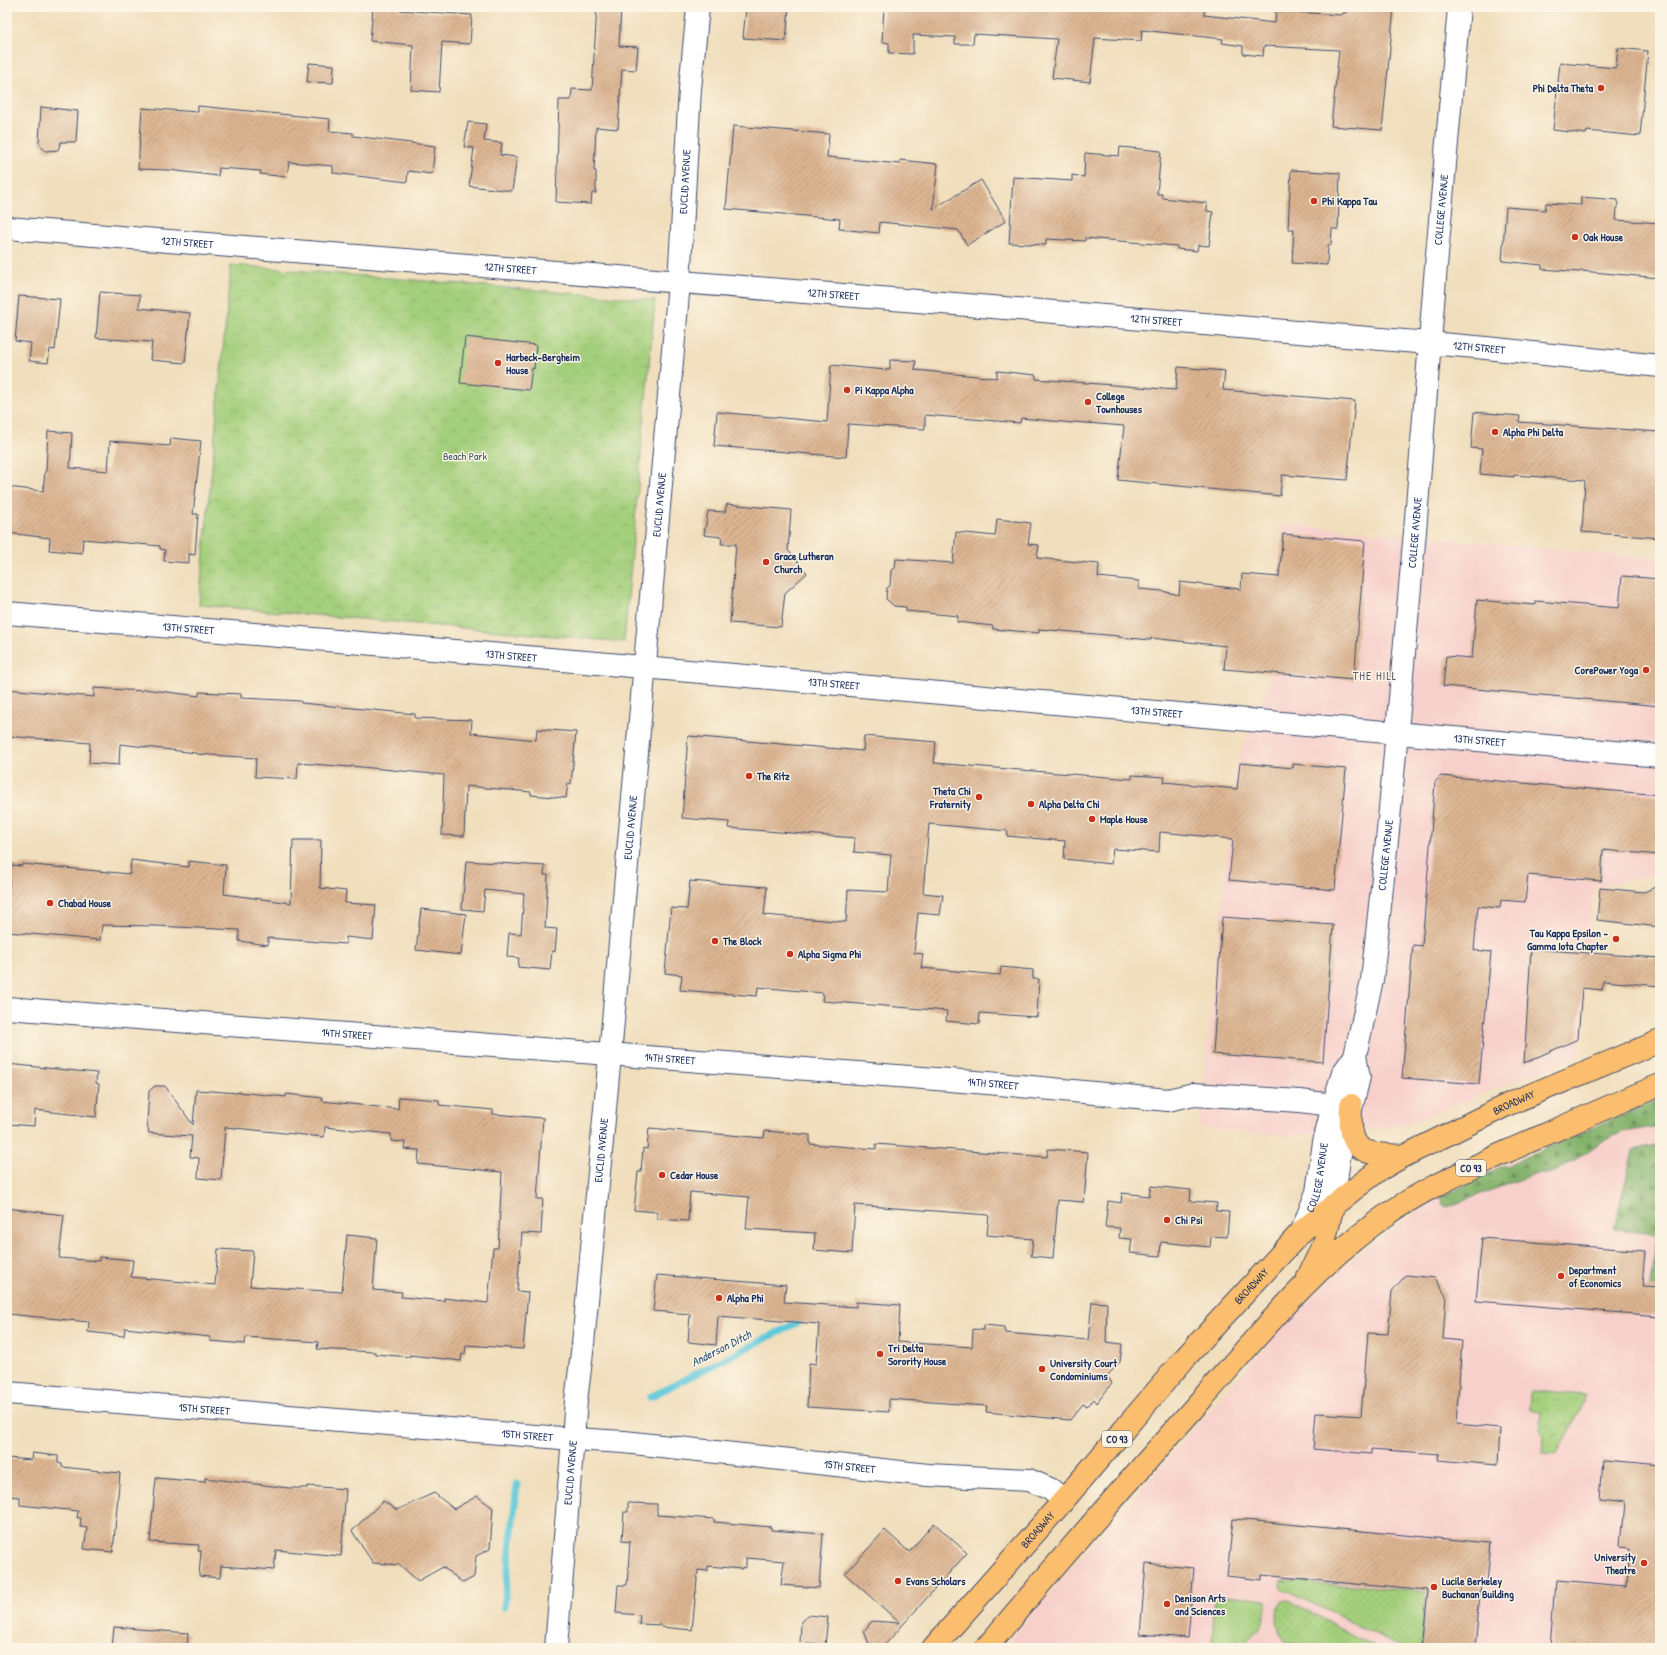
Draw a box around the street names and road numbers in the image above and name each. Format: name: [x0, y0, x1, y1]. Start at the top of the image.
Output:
street label: EUCLID AVENUE: [676, 149, 694, 214]
street label: COLLEGE AVENUE: [1431, 174, 1451, 246]
street label: 12TH STREET: [161, 233, 215, 252]
street label: 12TH STREET: [484, 259, 538, 277]
street label: 12TH STREET: [807, 285, 861, 303]
street label: 12TH STREET: [1130, 311, 1184, 329]
street label: 12TH STREET: [1453, 338, 1507, 357]
street label: EUCLID AVENUE: [649, 472, 669, 538]
street label: COLLEGE AVENUE: [1405, 496, 1425, 569]
street label: 13TH STREET: [162, 619, 216, 638]
street label: 13TH STREET: [485, 647, 538, 665]
street label: 13TH STREET: [808, 674, 861, 693]
street label: 13TH STREET: [1130, 703, 1184, 721]
street label: 13TH STREET: [1453, 731, 1507, 750]
street label: EUCLID AVENUE: [620, 794, 640, 860]
street label: COLLEGE AVENUE: [1375, 819, 1396, 891]
street label: 14TH STREET: [321, 1025, 374, 1043]
street label: 14TH STREET: [644, 1050, 697, 1068]
street label: 14TH STREET: [967, 1074, 1020, 1093]
street label: BROADWAY: [1491, 1087, 1537, 1118]
street label: EUCLID AVENUE: [591, 1117, 611, 1183]
street label: COLLEGE AVENUE: [1303, 1142, 1331, 1214]
road number: CO 93: [1456, 1160, 1486, 1176]
street label: BROADWAY: [1231, 1265, 1271, 1307]
street label: 15TH STREET: [178, 1400, 231, 1418]
street label: 15TH STREET: [501, 1426, 554, 1444]
road number: CO 93: [1102, 1431, 1132, 1447]
street label: EUCLID AVENUE: [561, 1440, 580, 1505]
street label: 15TH STREET: [823, 1457, 877, 1476]
street label: BROADWAY: [1018, 1508, 1058, 1551]

